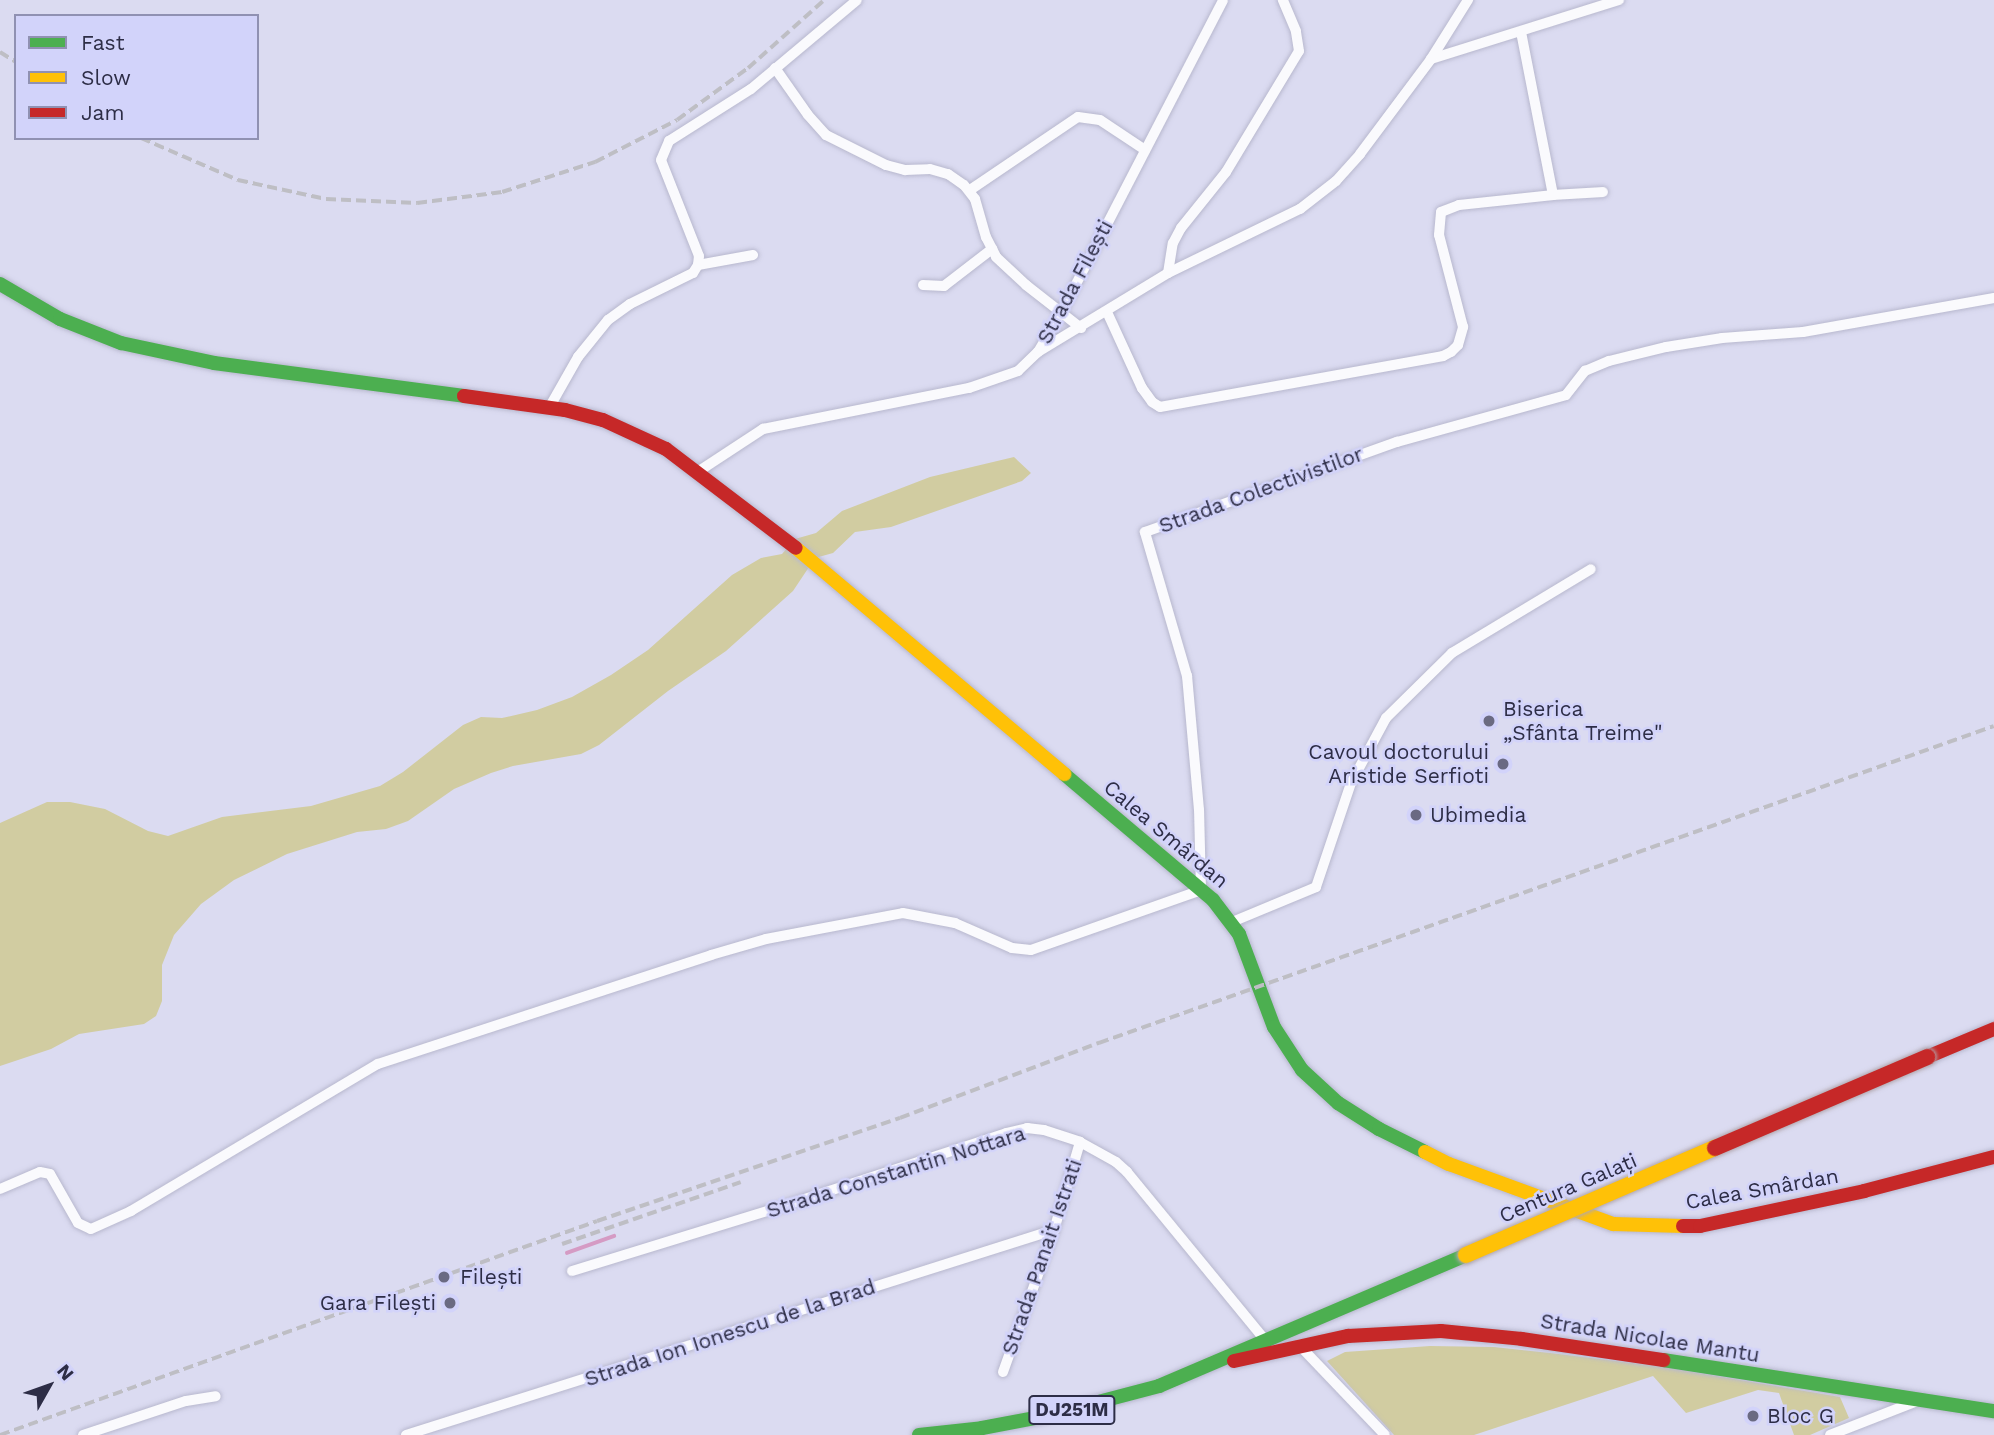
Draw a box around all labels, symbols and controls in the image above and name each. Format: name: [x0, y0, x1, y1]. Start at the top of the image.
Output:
legend: [14, 14, 259, 140]
text: Fast: [81, 30, 125, 55]
text: Slow: [81, 65, 131, 90]
text: Jam: [81, 100, 124, 125]
street label: Strada Filești: [1032, 216, 1118, 348]
street label: Strada Colectivistilor: [1155, 441, 1367, 539]
place label: Biserica „Sfânta Treime": [1503, 696, 1663, 746]
marker: Biserica „Sfânta Treime": [1481, 713, 1497, 729]
place label: Cavoul doctorului Aristide Serfioti: [1308, 739, 1489, 789]
marker: Cavoul doctorului Aristide Serfioti: [1495, 756, 1511, 772]
street label: Calea Smârdan: [1098, 774, 1234, 894]
place label: Ubimedia: [1430, 802, 1526, 828]
marker: Ubimedia: [1408, 807, 1424, 823]
street label: Strada Constantin Nottara: [763, 1121, 1029, 1223]
street label: Centura Galați: [1495, 1148, 1641, 1228]
street label: Strada Panait Istrati: [997, 1156, 1087, 1358]
street label: Calea Smârdan: [1683, 1163, 1841, 1215]
place label: Filești: [460, 1264, 522, 1290]
marker: Filești: [434, 1267, 454, 1287]
street label: Strada Ion Ionescu de la Brad: [581, 1274, 879, 1392]
place label: Gara Filești: [319, 1290, 436, 1316]
marker: Gara Filești: [442, 1295, 458, 1311]
street label: Strada Nicolae Mantu: [1538, 1308, 1762, 1368]
north arrow: [14, 1351, 84, 1421]
text: N: [52, 1359, 79, 1385]
road number: DJ251M: [1028, 1394, 1116, 1426]
place label: Bloc G: [1767, 1403, 1834, 1429]
marker: Bloc G: [1745, 1408, 1761, 1424]

